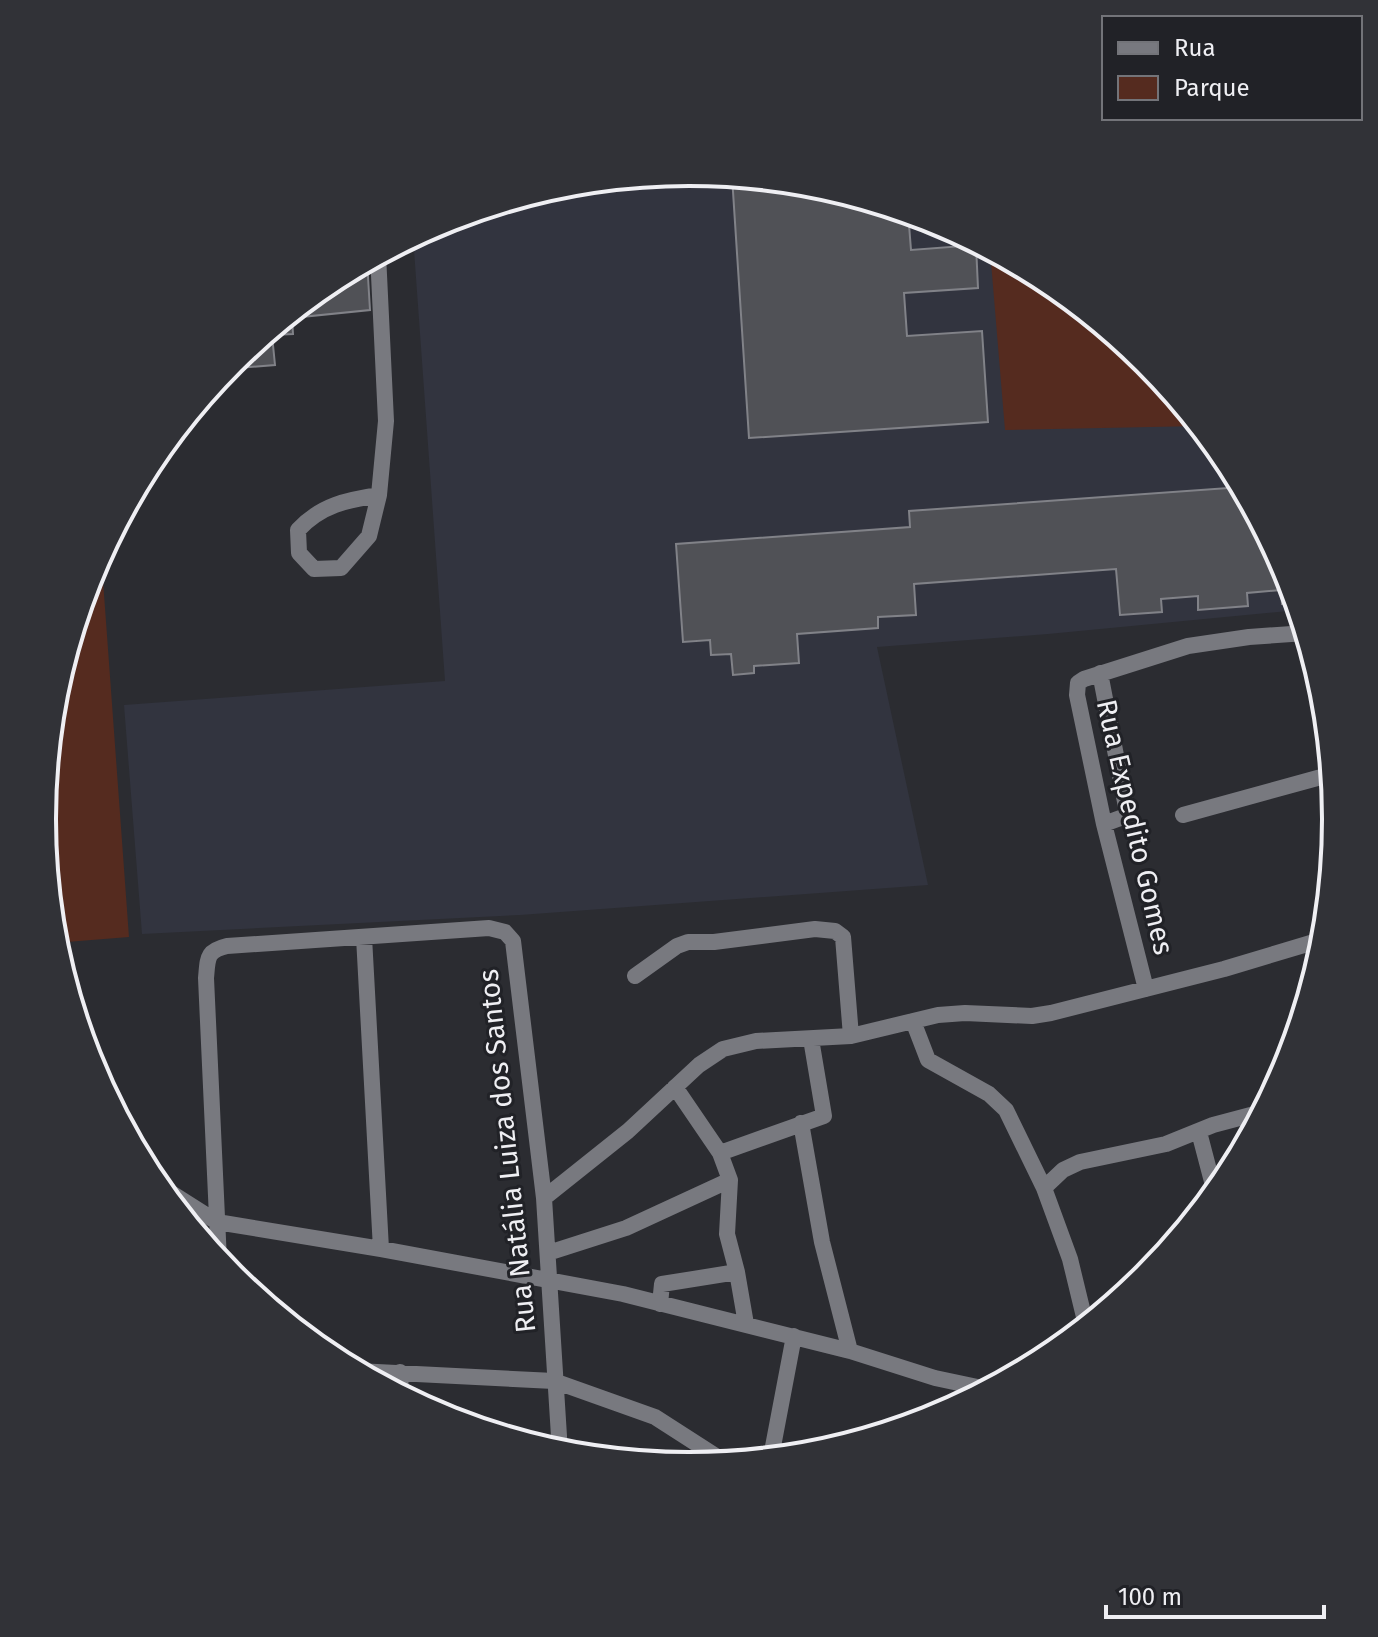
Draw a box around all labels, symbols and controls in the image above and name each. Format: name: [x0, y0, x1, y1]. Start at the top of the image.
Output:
legend: [1102, 16, 1362, 120]
text: Rua: [1174, 34, 1216, 62]
text: Parque: [1174, 74, 1250, 102]
street label: Rua Expedito Gomes: [1090, 696, 1180, 958]
street label: Rua Natália Luiza dos Santos: [471, 967, 543, 1335]
scale bar: [1106, 1569, 1324, 1619]
text: 100 m: [1118, 1583, 1182, 1611]

